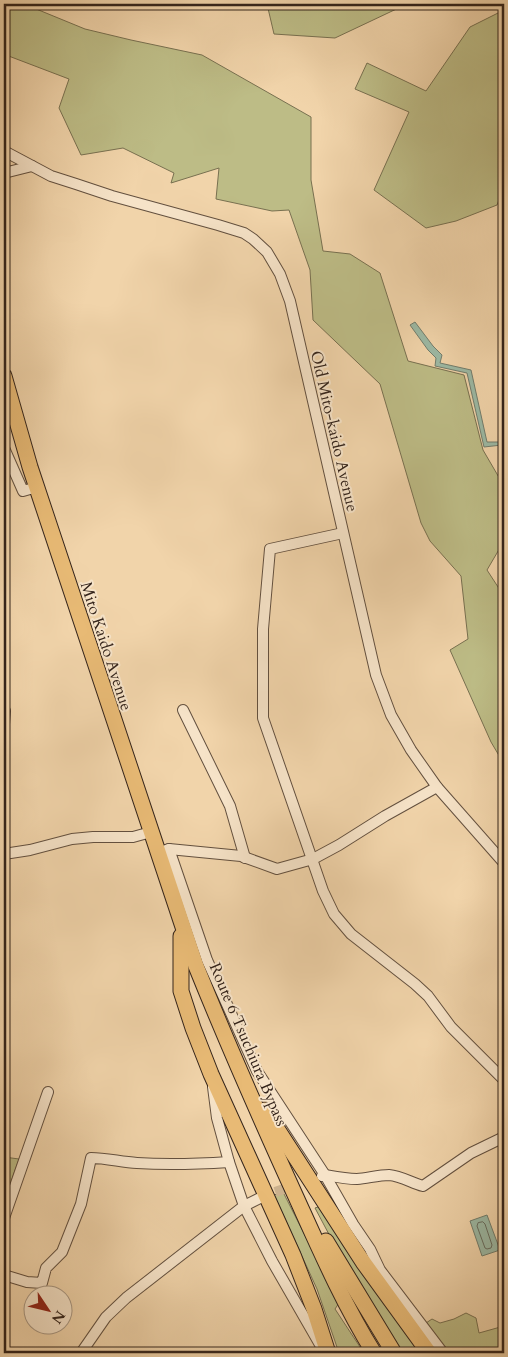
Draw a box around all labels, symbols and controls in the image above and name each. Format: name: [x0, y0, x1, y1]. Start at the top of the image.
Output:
street label: Old Mito-kaido Avenue: [305, 349, 363, 514]
street label: Mito Kaido Avenue: [75, 579, 137, 714]
street label: Route 6 Tsuchiura Bypass: [204, 959, 292, 1129]
north arrow: [22, 1284, 72, 1334]
text: N: [47, 1307, 70, 1328]

